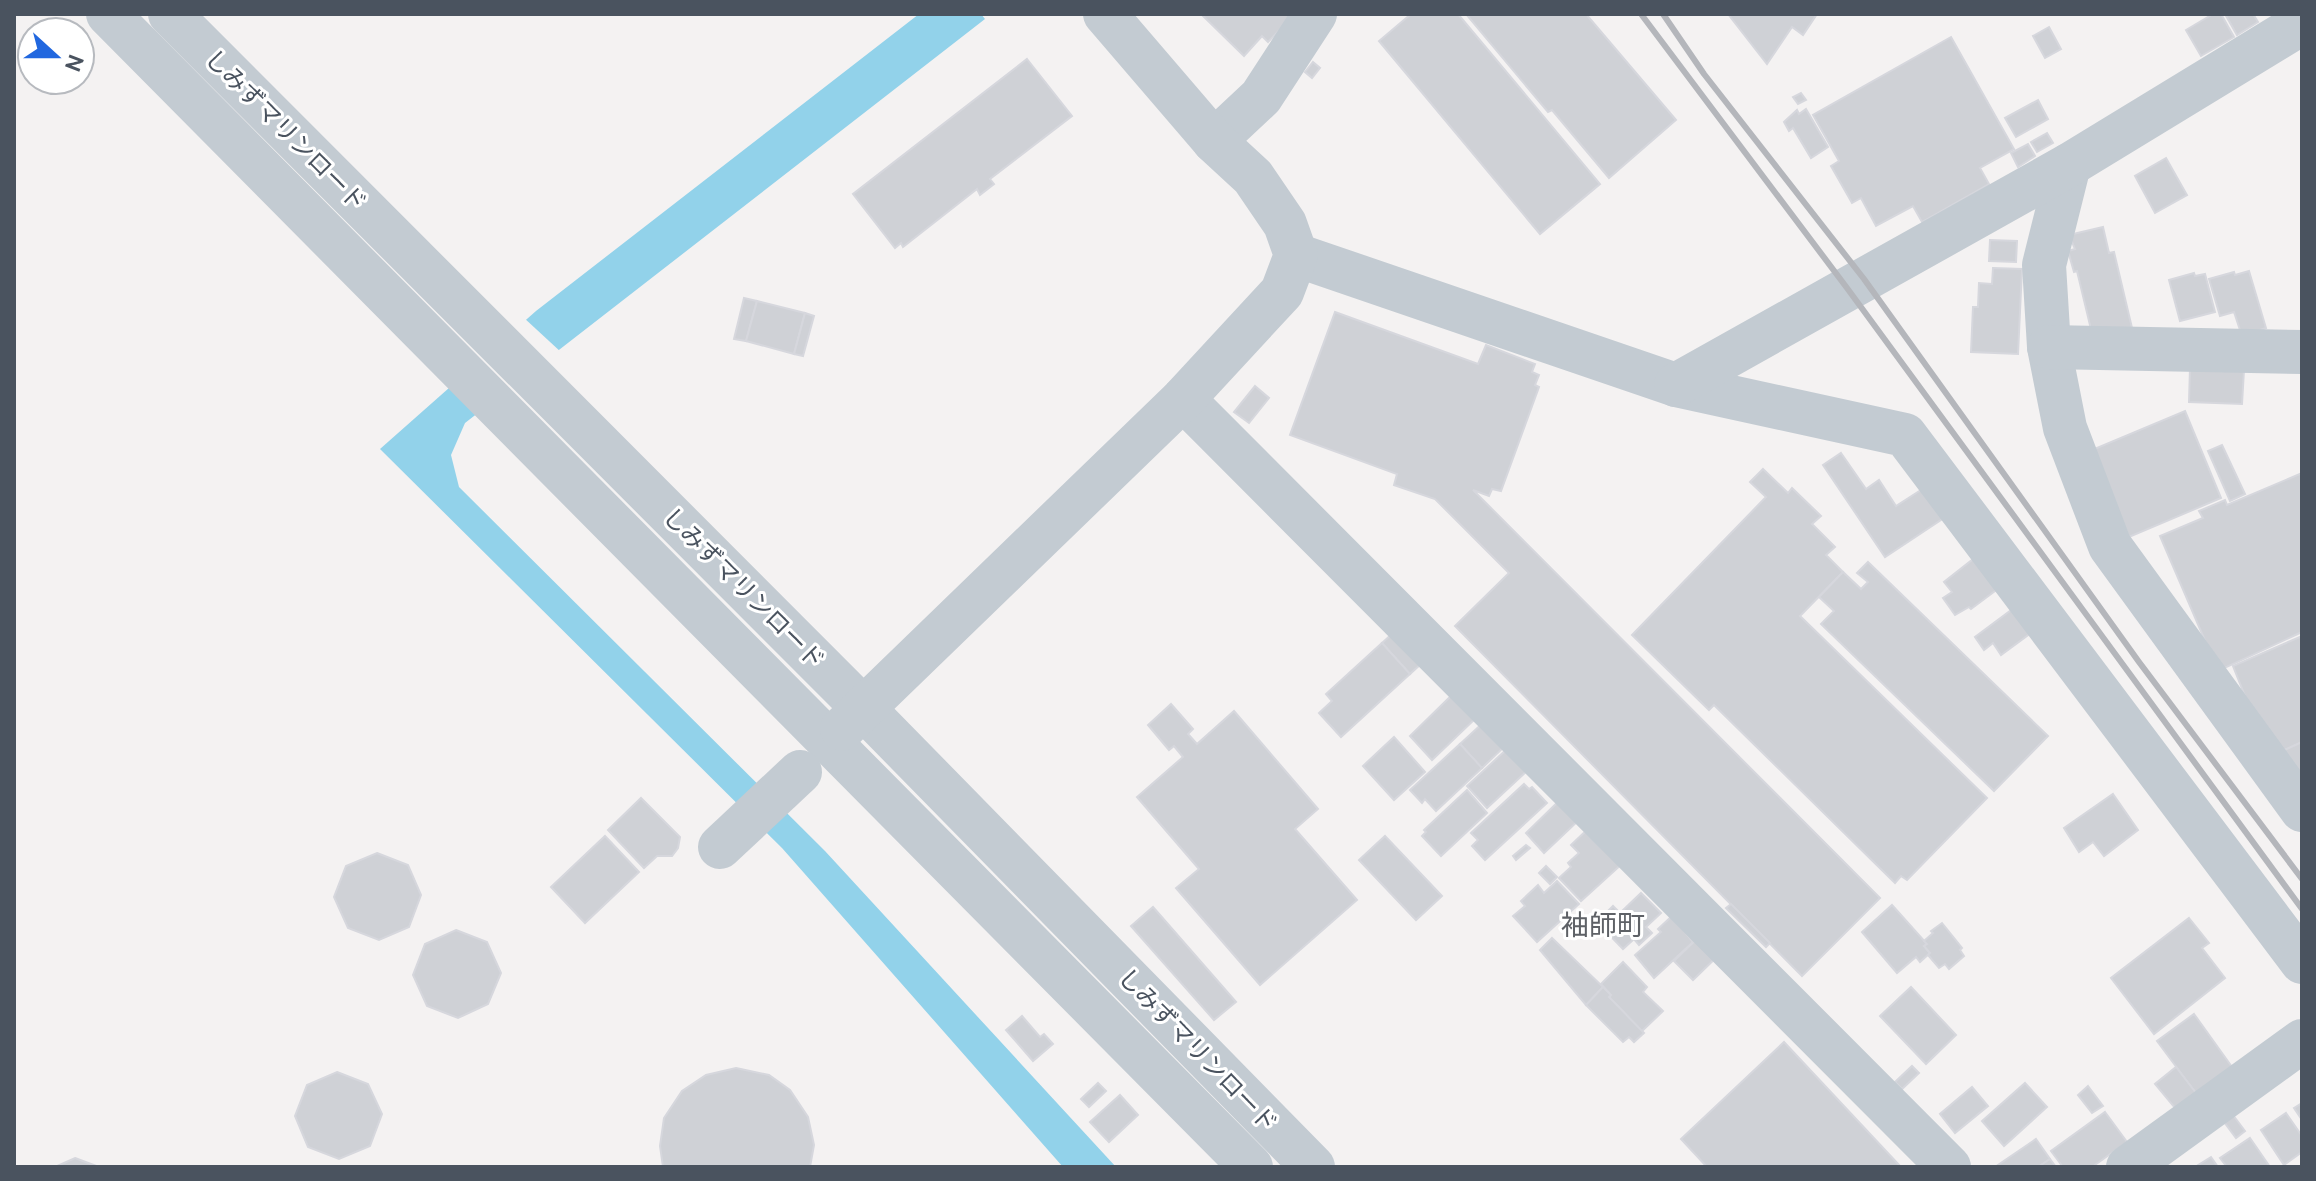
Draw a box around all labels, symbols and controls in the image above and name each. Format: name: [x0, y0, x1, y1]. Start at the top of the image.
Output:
north arrow: [16, 16, 96, 96]
street label: しみずマリンロード: [200, 44, 372, 216]
text: N: [61, 51, 90, 75]
street label: しみずマリンロード: [658, 502, 830, 674]
district label: 袖師町: [1561, 909, 1645, 940]
street label: しみずマリンロード: [1113, 963, 1283, 1137]

